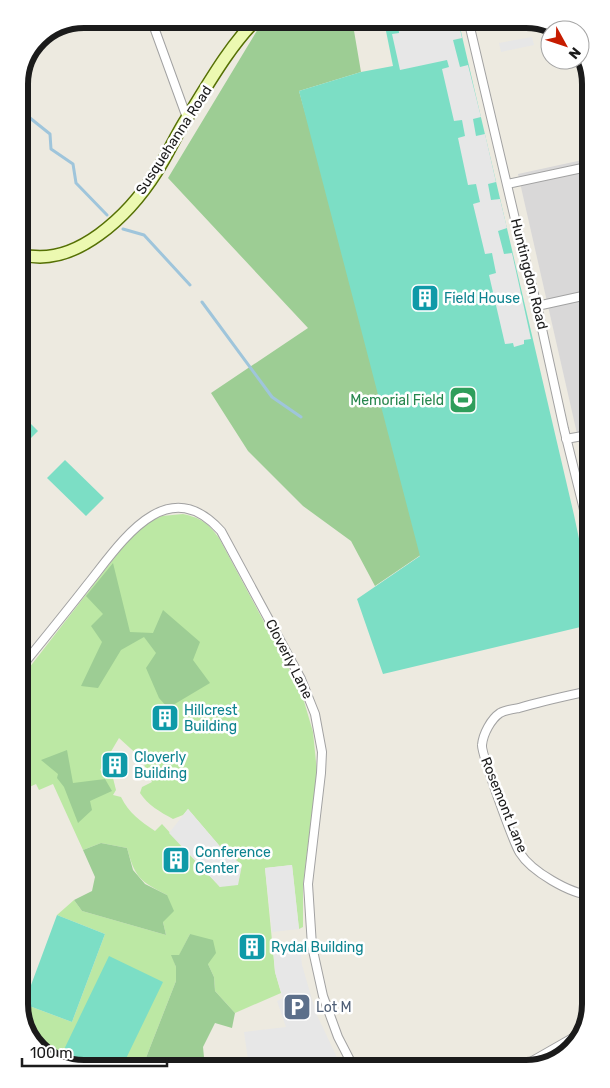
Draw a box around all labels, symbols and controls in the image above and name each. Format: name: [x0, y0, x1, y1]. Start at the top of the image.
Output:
north arrow: [540, 20, 590, 70]
text: N: [565, 44, 584, 62]
street label: Susquehanna Road: [132, 82, 216, 198]
street label: Huntingdon Road: [507, 217, 551, 331]
building icon: Field House: [410, 283, 440, 313]
place label: Field House: [444, 290, 520, 307]
sports icon: Memorial Field: [448, 385, 478, 415]
place label: Memorial Field: [350, 392, 444, 409]
street label: Cloverly Lane: [262, 616, 316, 702]
place label: Hillcrest Building: [184, 702, 238, 735]
building icon: Hillcrest Building: [150, 703, 180, 733]
place label: Cloverly Building: [134, 749, 187, 782]
building icon: Cloverly Building: [100, 750, 130, 780]
street label: Rosemont Lane: [477, 755, 531, 856]
place label: Conference Center: [195, 844, 271, 877]
building icon: Conference Center: [161, 845, 191, 875]
building icon: Rydal Building: [237, 932, 267, 962]
place label: Rydal Building: [271, 939, 364, 956]
parking icon: Lot M: [282, 992, 312, 1022]
place label: Lot M: [316, 999, 352, 1016]
scale bar: [22, 1036, 168, 1068]
text: 100 m: [30, 1044, 72, 1062]

